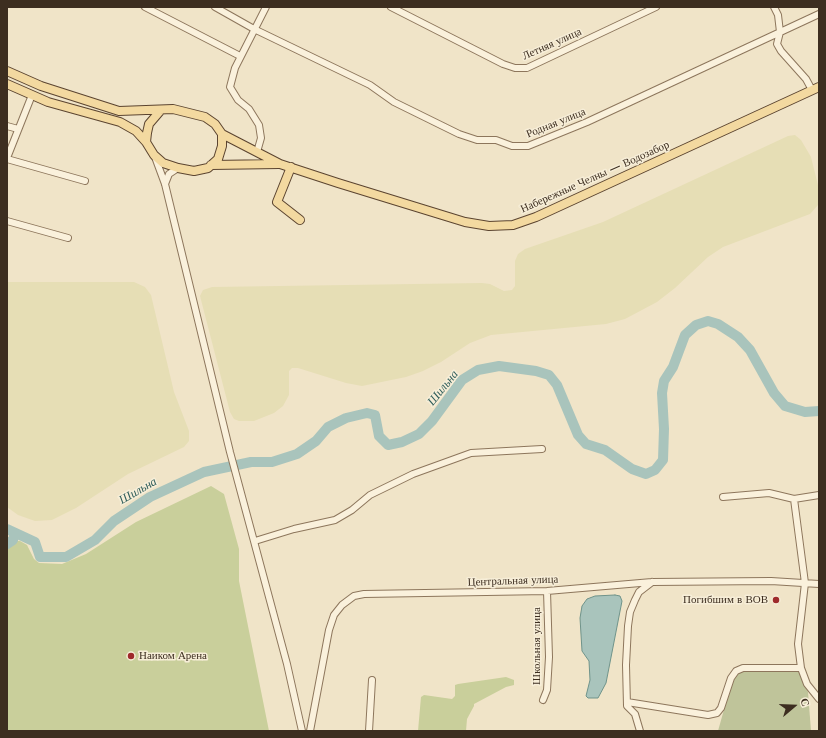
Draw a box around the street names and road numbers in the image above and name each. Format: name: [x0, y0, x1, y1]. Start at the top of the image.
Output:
street label: Летняя улица: [520, 25, 584, 63]
street label: Родная улица: [524, 105, 588, 141]
street label: Набережные Челны — Водозабор: [519, 138, 671, 216]
street label: Центральная улица: [467, 573, 559, 589]
street label: Школьная улица: [530, 607, 544, 685]

